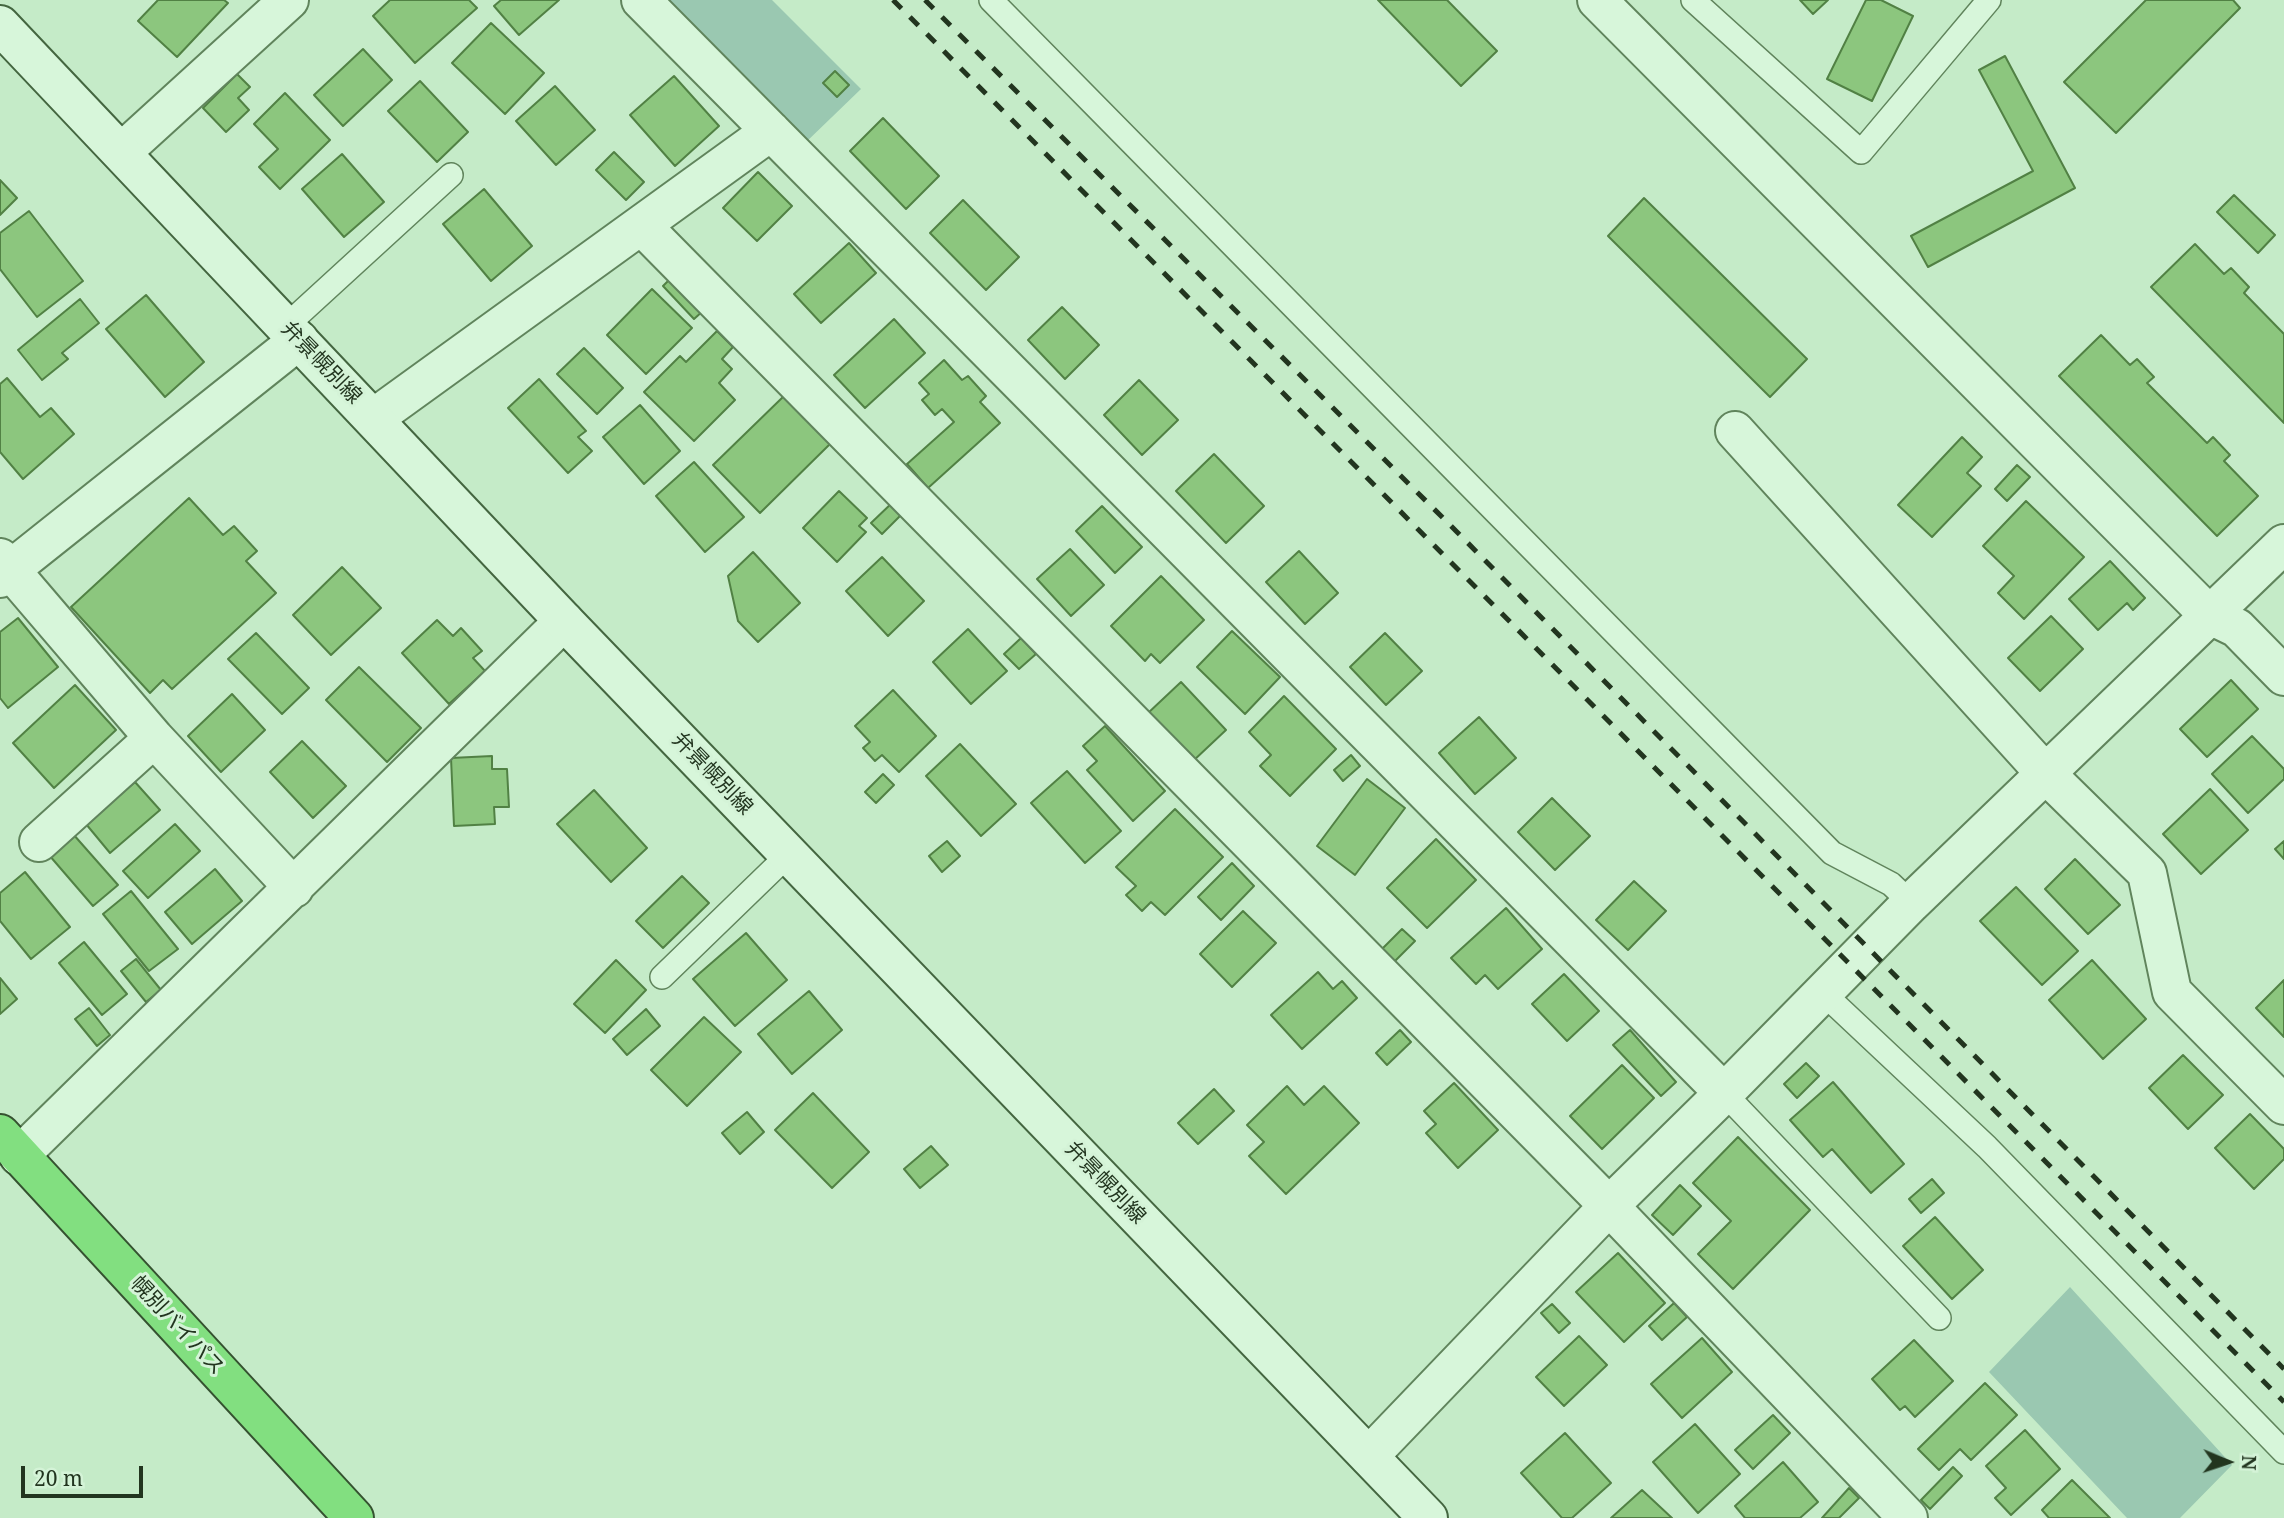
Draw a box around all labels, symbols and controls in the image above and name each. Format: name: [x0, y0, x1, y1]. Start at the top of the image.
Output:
street label: 弁景幌別線: [275, 316, 367, 410]
street label: 弁景幌別線: [666, 727, 758, 821]
street label: 弁景幌別線: [1059, 1136, 1151, 1230]
street label: 幌別バイパス: [125, 1271, 229, 1381]
north arrow: [2193, 1427, 2263, 1497]
scale bar: [24, 1452, 147, 1496]
text: N: [2236, 1455, 2262, 1471]
text: 20 m: [34, 1464, 83, 1492]

